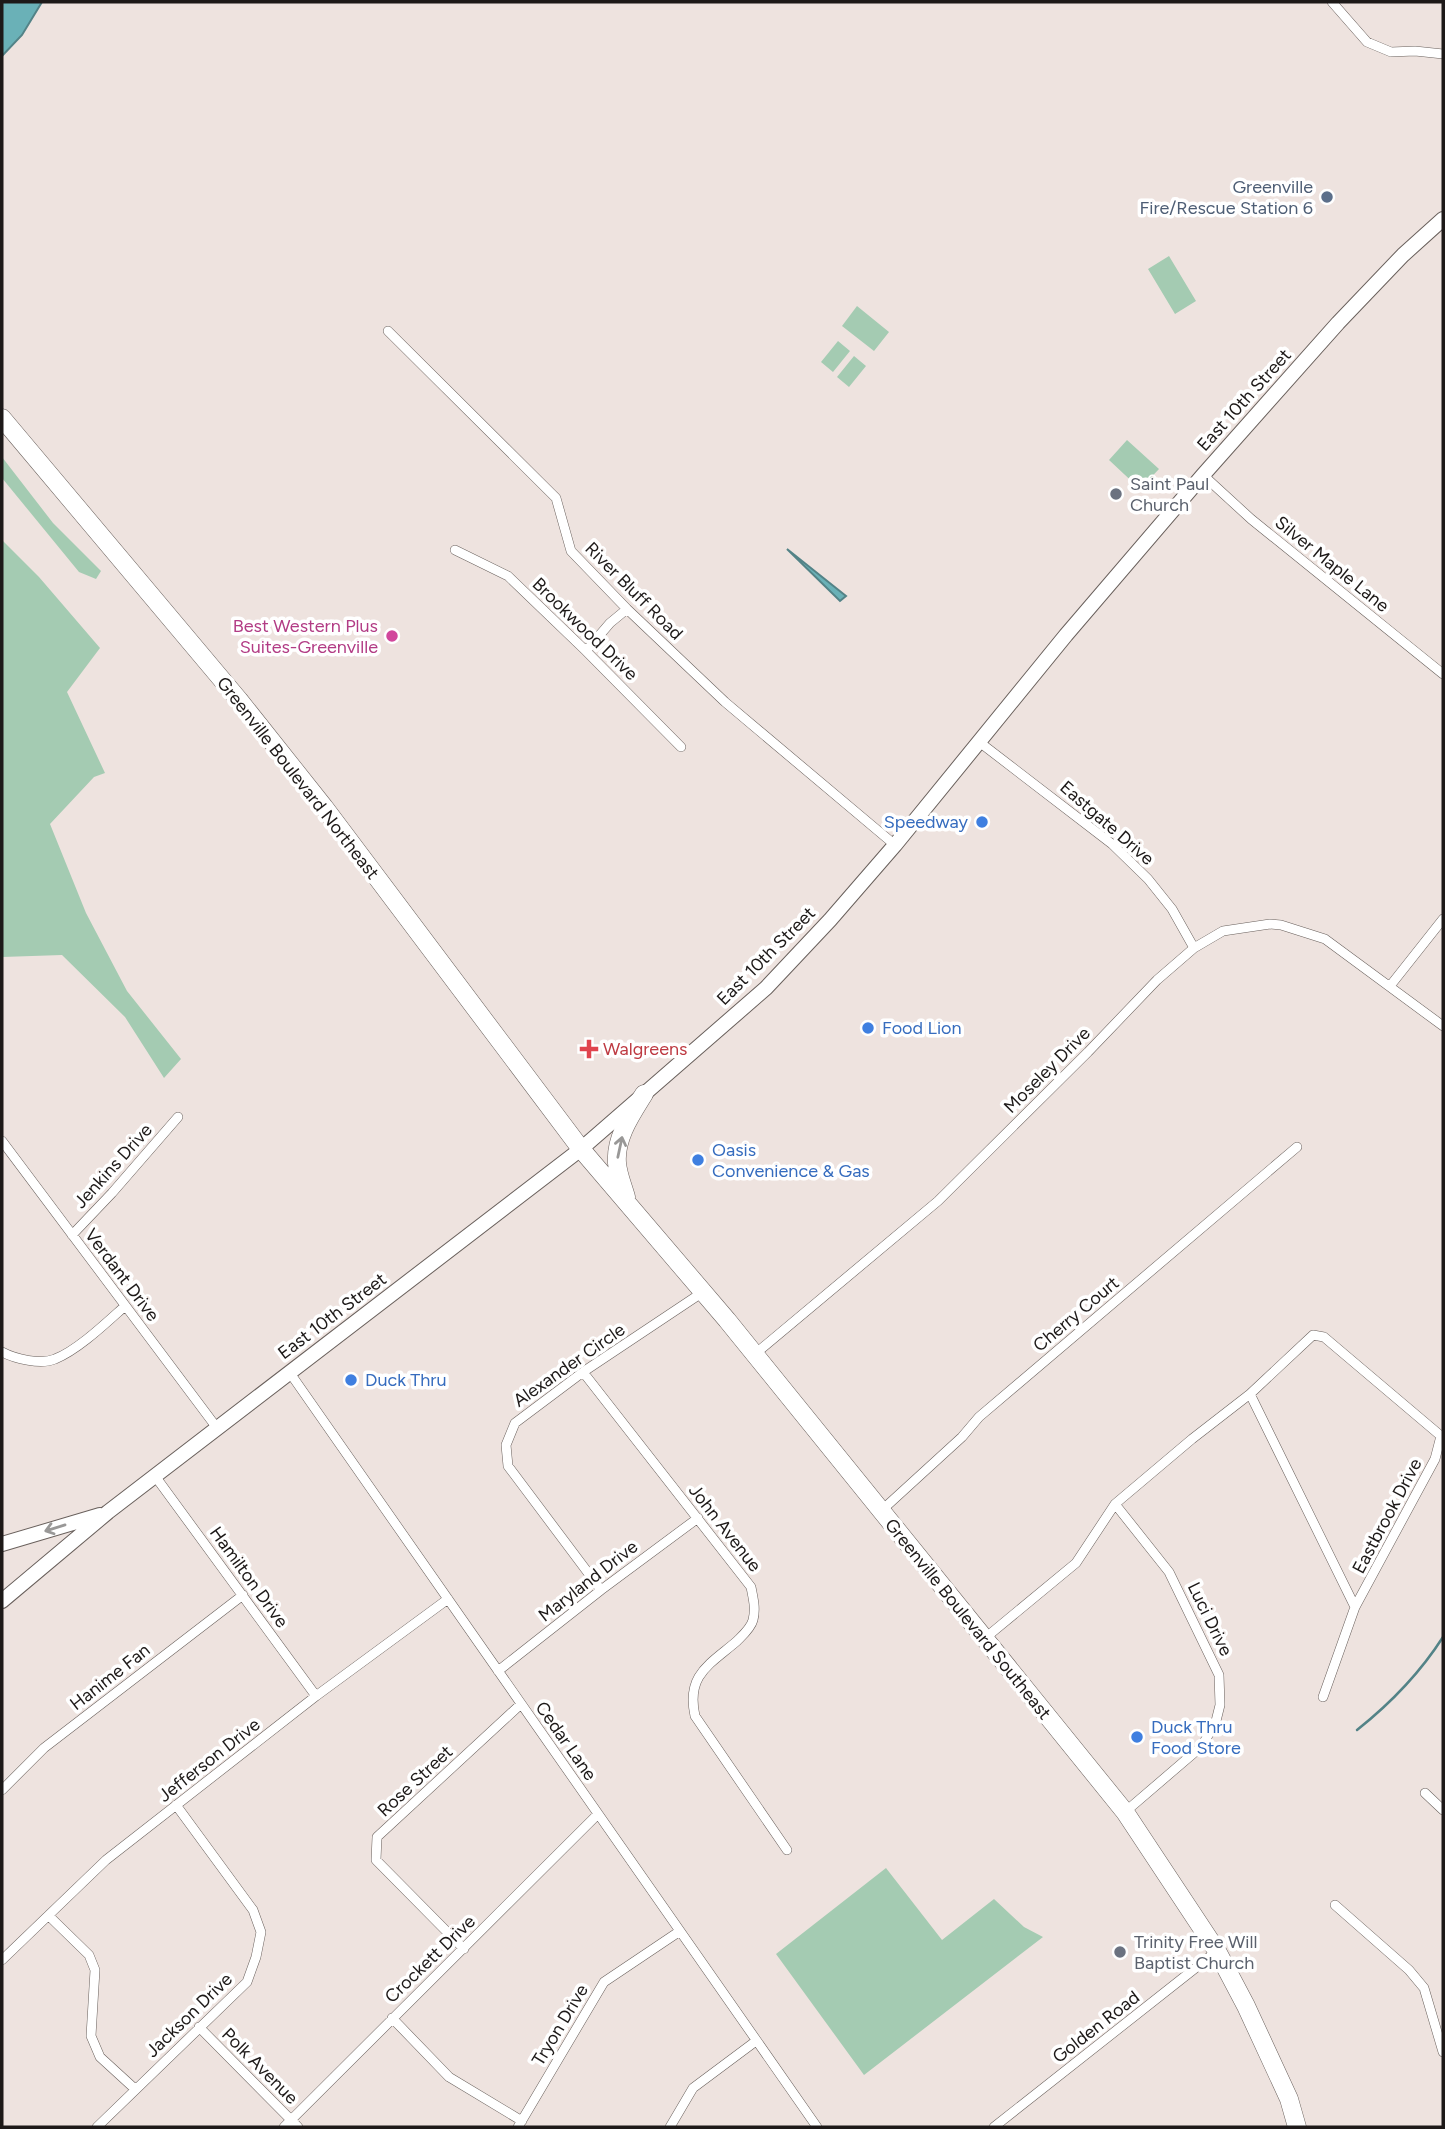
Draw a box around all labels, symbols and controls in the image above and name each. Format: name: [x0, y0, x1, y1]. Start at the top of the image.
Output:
place label: Greenville Fire/Rescue Station 6: [1140, 176, 1313, 219]
marker: Greenville Fire/Rescue Station 6: [1319, 189, 1335, 205]
street label: East 10th Street: [1192, 344, 1296, 456]
place label: Saint Paul Church: [1130, 473, 1209, 516]
marker: Saint Paul Church: [1108, 486, 1124, 502]
street label: Silver Maple Lane: [1271, 511, 1394, 617]
street label: River Bluff Road: [581, 538, 687, 644]
street label: Brookwood Drive: [528, 573, 642, 685]
place label: Best Western Plus Suites-Greenville: [233, 615, 378, 658]
marker: Best Western Plus Suites-Greenville: [384, 628, 400, 644]
street label: Greenville Boulevard Northeast: [212, 672, 384, 884]
street label: Eastgate Drive: [1055, 776, 1159, 870]
place label: Speedway: [884, 811, 969, 833]
marker: Speedway: [974, 814, 990, 830]
street label: East 10th Street: [712, 902, 820, 1010]
place label: Food Lion: [882, 1017, 962, 1039]
marker: Food Lion: [860, 1020, 876, 1036]
street label: Moseley Drive: [999, 1022, 1095, 1118]
place label: Walgreens: [603, 1038, 687, 1060]
marker: Walgreens: [581, 1041, 597, 1057]
street label: Jenkins Drive: [69, 1119, 157, 1213]
one-way arrow: [613, 1136, 627, 1159]
place label: Oasis Convenience & Gas: [712, 1139, 870, 1182]
marker: Oasis Convenience & Gas: [690, 1152, 706, 1168]
street label: Verdant Drive: [80, 1224, 164, 1326]
street label: East 10th Street: [273, 1268, 391, 1364]
street label: Cherry Court: [1029, 1272, 1124, 1356]
street label: Alexander Circle: [509, 1318, 629, 1412]
place label: Duck Thru: [365, 1369, 446, 1391]
marker: Duck Thru: [343, 1372, 359, 1388]
street label: Eastbrook Drive: [1347, 1454, 1427, 1577]
street label: John Avenue: [684, 1480, 766, 1576]
street label: Greenville Boulevard Southeast: [880, 1514, 1056, 1724]
street label: Hamilton Drive: [205, 1522, 293, 1632]
one-way arrow: [44, 1523, 66, 1536]
street label: Maryland Drive: [534, 1535, 642, 1627]
street label: Luci Drive: [1183, 1579, 1237, 1660]
street label: Hanime Fan: [66, 1639, 154, 1715]
street label: Cedar Lane: [531, 1697, 601, 1785]
street label: Jefferson Drive: [154, 1713, 264, 1807]
place label: Duck Thru Food Store: [1151, 1716, 1241, 1759]
marker: Duck Thru Food Store: [1129, 1729, 1145, 1745]
street label: Rose Street: [373, 1741, 457, 1821]
street label: Crockett Drive: [380, 1910, 480, 2008]
place label: Trinity Free Will Baptist Church: [1134, 1931, 1257, 1974]
marker: Trinity Free Will Baptist Church: [1112, 1944, 1128, 1960]
street label: Jackson Drive: [141, 1968, 237, 2062]
street label: Tryon Drive: [527, 1980, 593, 2070]
street label: Golden Road: [1048, 1986, 1144, 2068]
street label: Polk Avenue: [217, 2023, 303, 2109]

